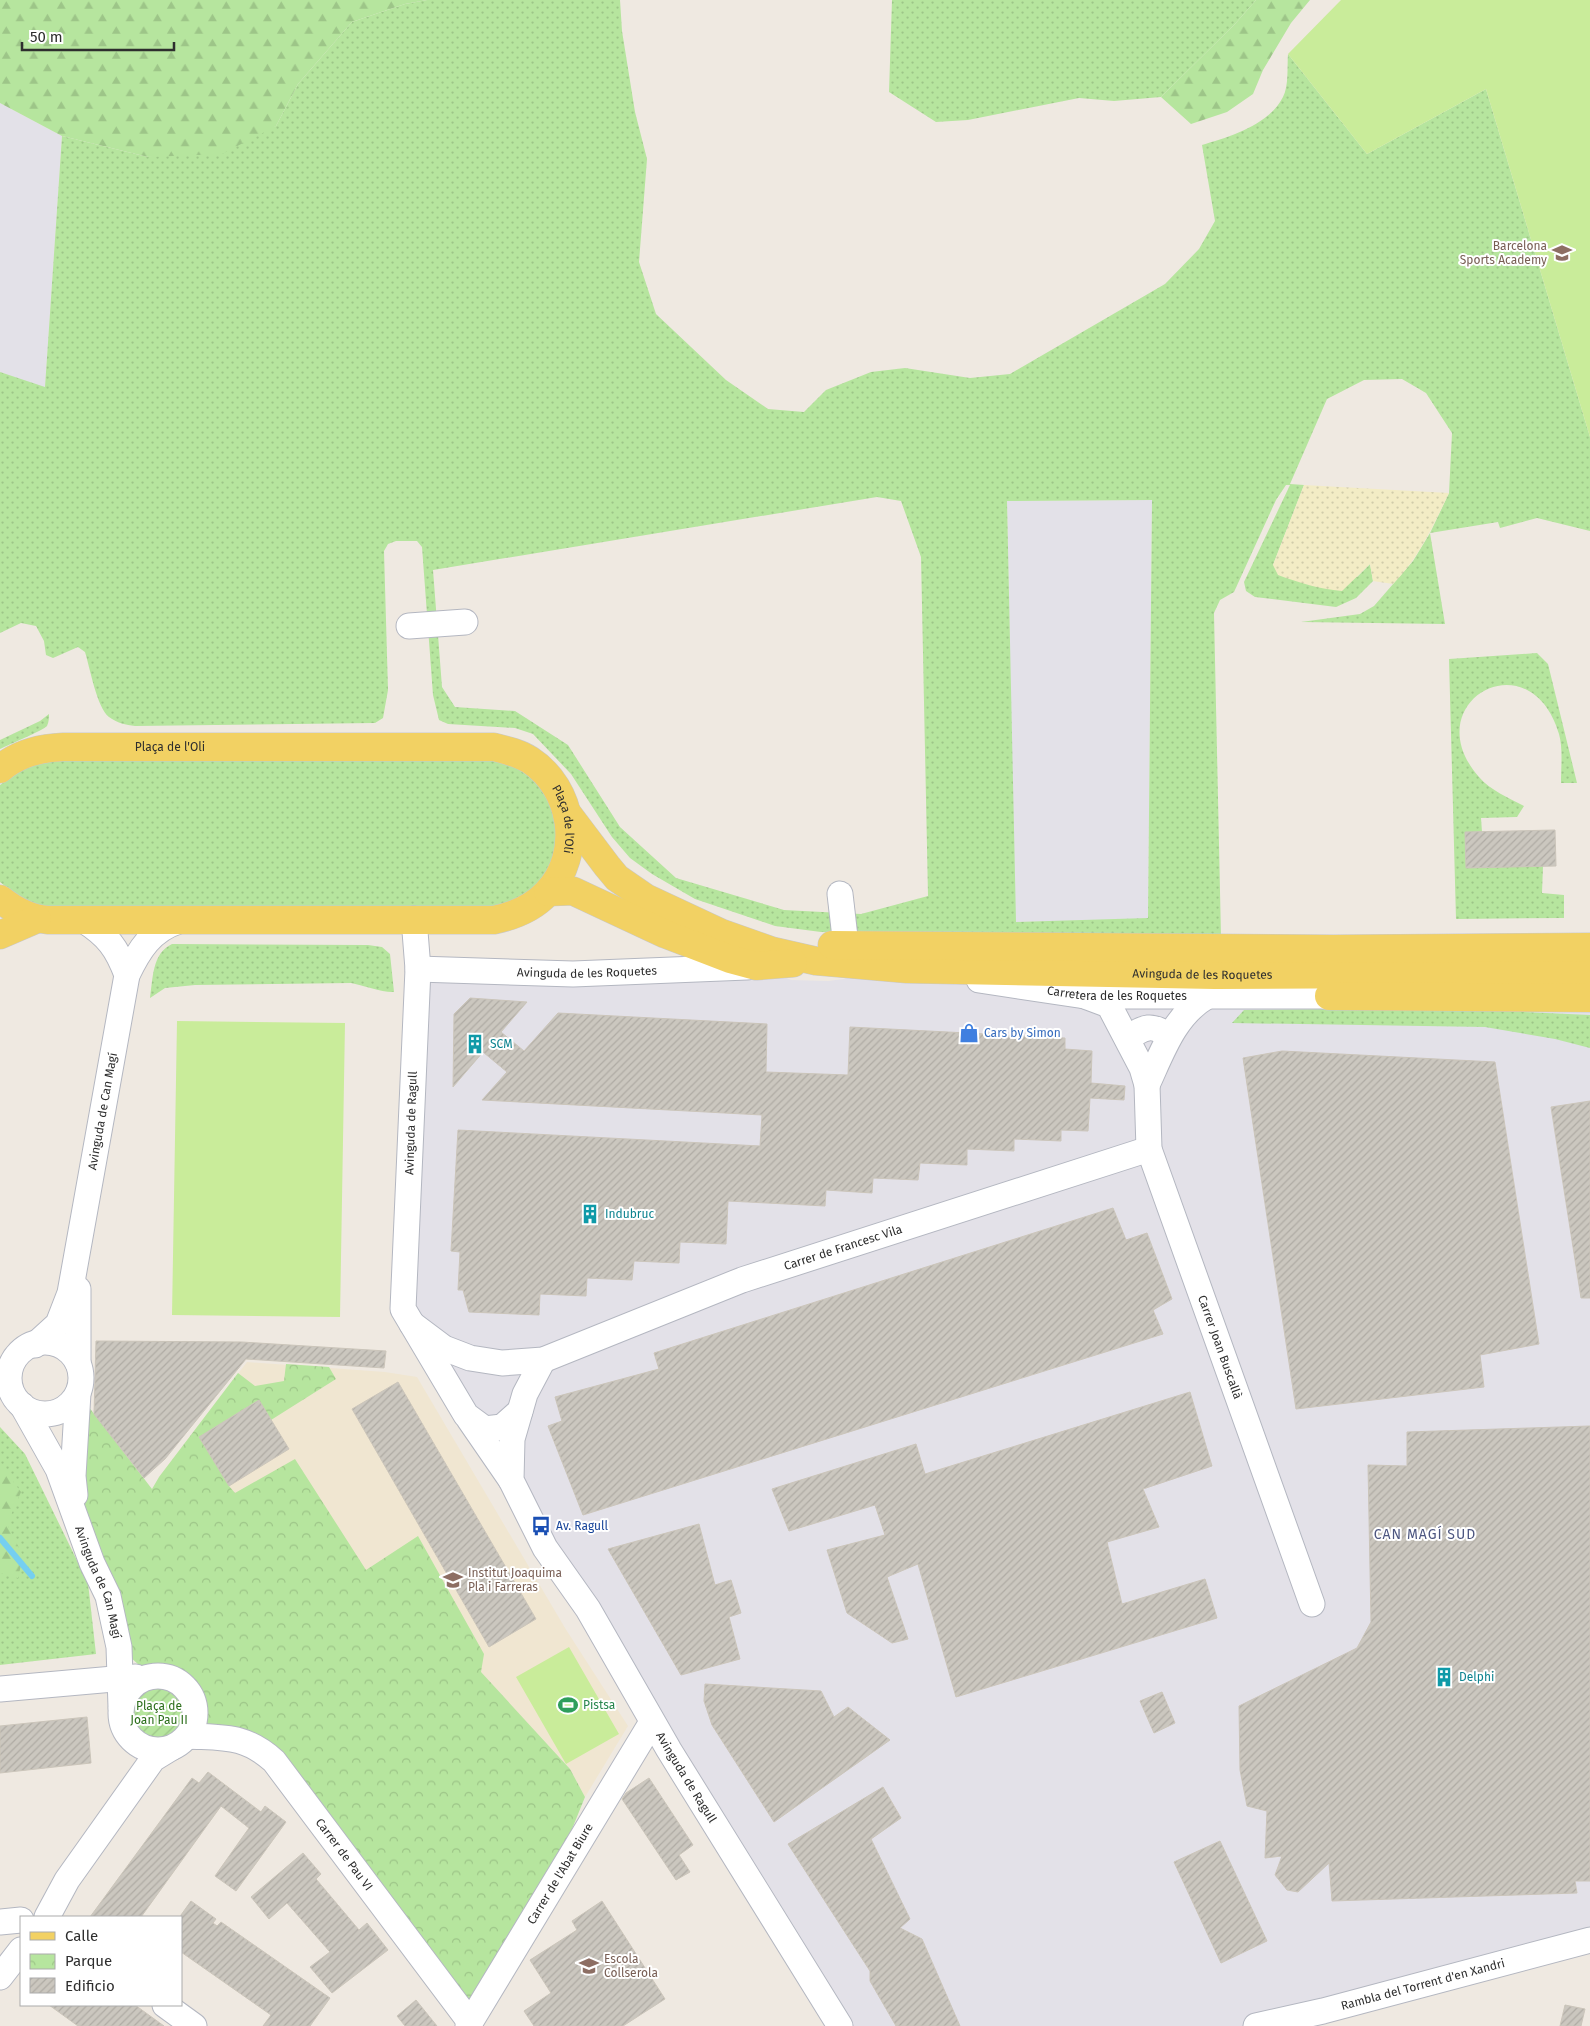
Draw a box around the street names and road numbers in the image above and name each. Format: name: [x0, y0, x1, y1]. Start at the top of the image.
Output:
street label: Plaça de l'Oli: [135, 740, 205, 754]
street label: Plaça de l'Oli: [549, 782, 576, 855]
street label: Avinguda de les Roquetes: [517, 964, 658, 981]
street label: Avinguda de les Roquetes: [1132, 966, 1273, 982]
street label: Carretera de les Roquetes: [1046, 983, 1187, 1003]
street label: Avinguda de Can Magí: [85, 1051, 120, 1171]
street label: Avinguda de Ragull: [402, 1070, 420, 1175]
street label: Carrer de Francesc Vila: [782, 1222, 904, 1273]
street label: Carrer Joan Buscallà: [1195, 1293, 1245, 1401]
street label: Avinguda de Can Magí: [72, 1524, 124, 1641]
street label: Avinguda de Ragull: [653, 1730, 720, 1826]
street label: Carrer de Pau VI: [313, 1816, 376, 1893]
street label: Carrer de l'Abat Biure: [524, 1821, 596, 1927]
street label: Rambla del Torrent d'en Xandri: [1339, 1956, 1506, 2013]

